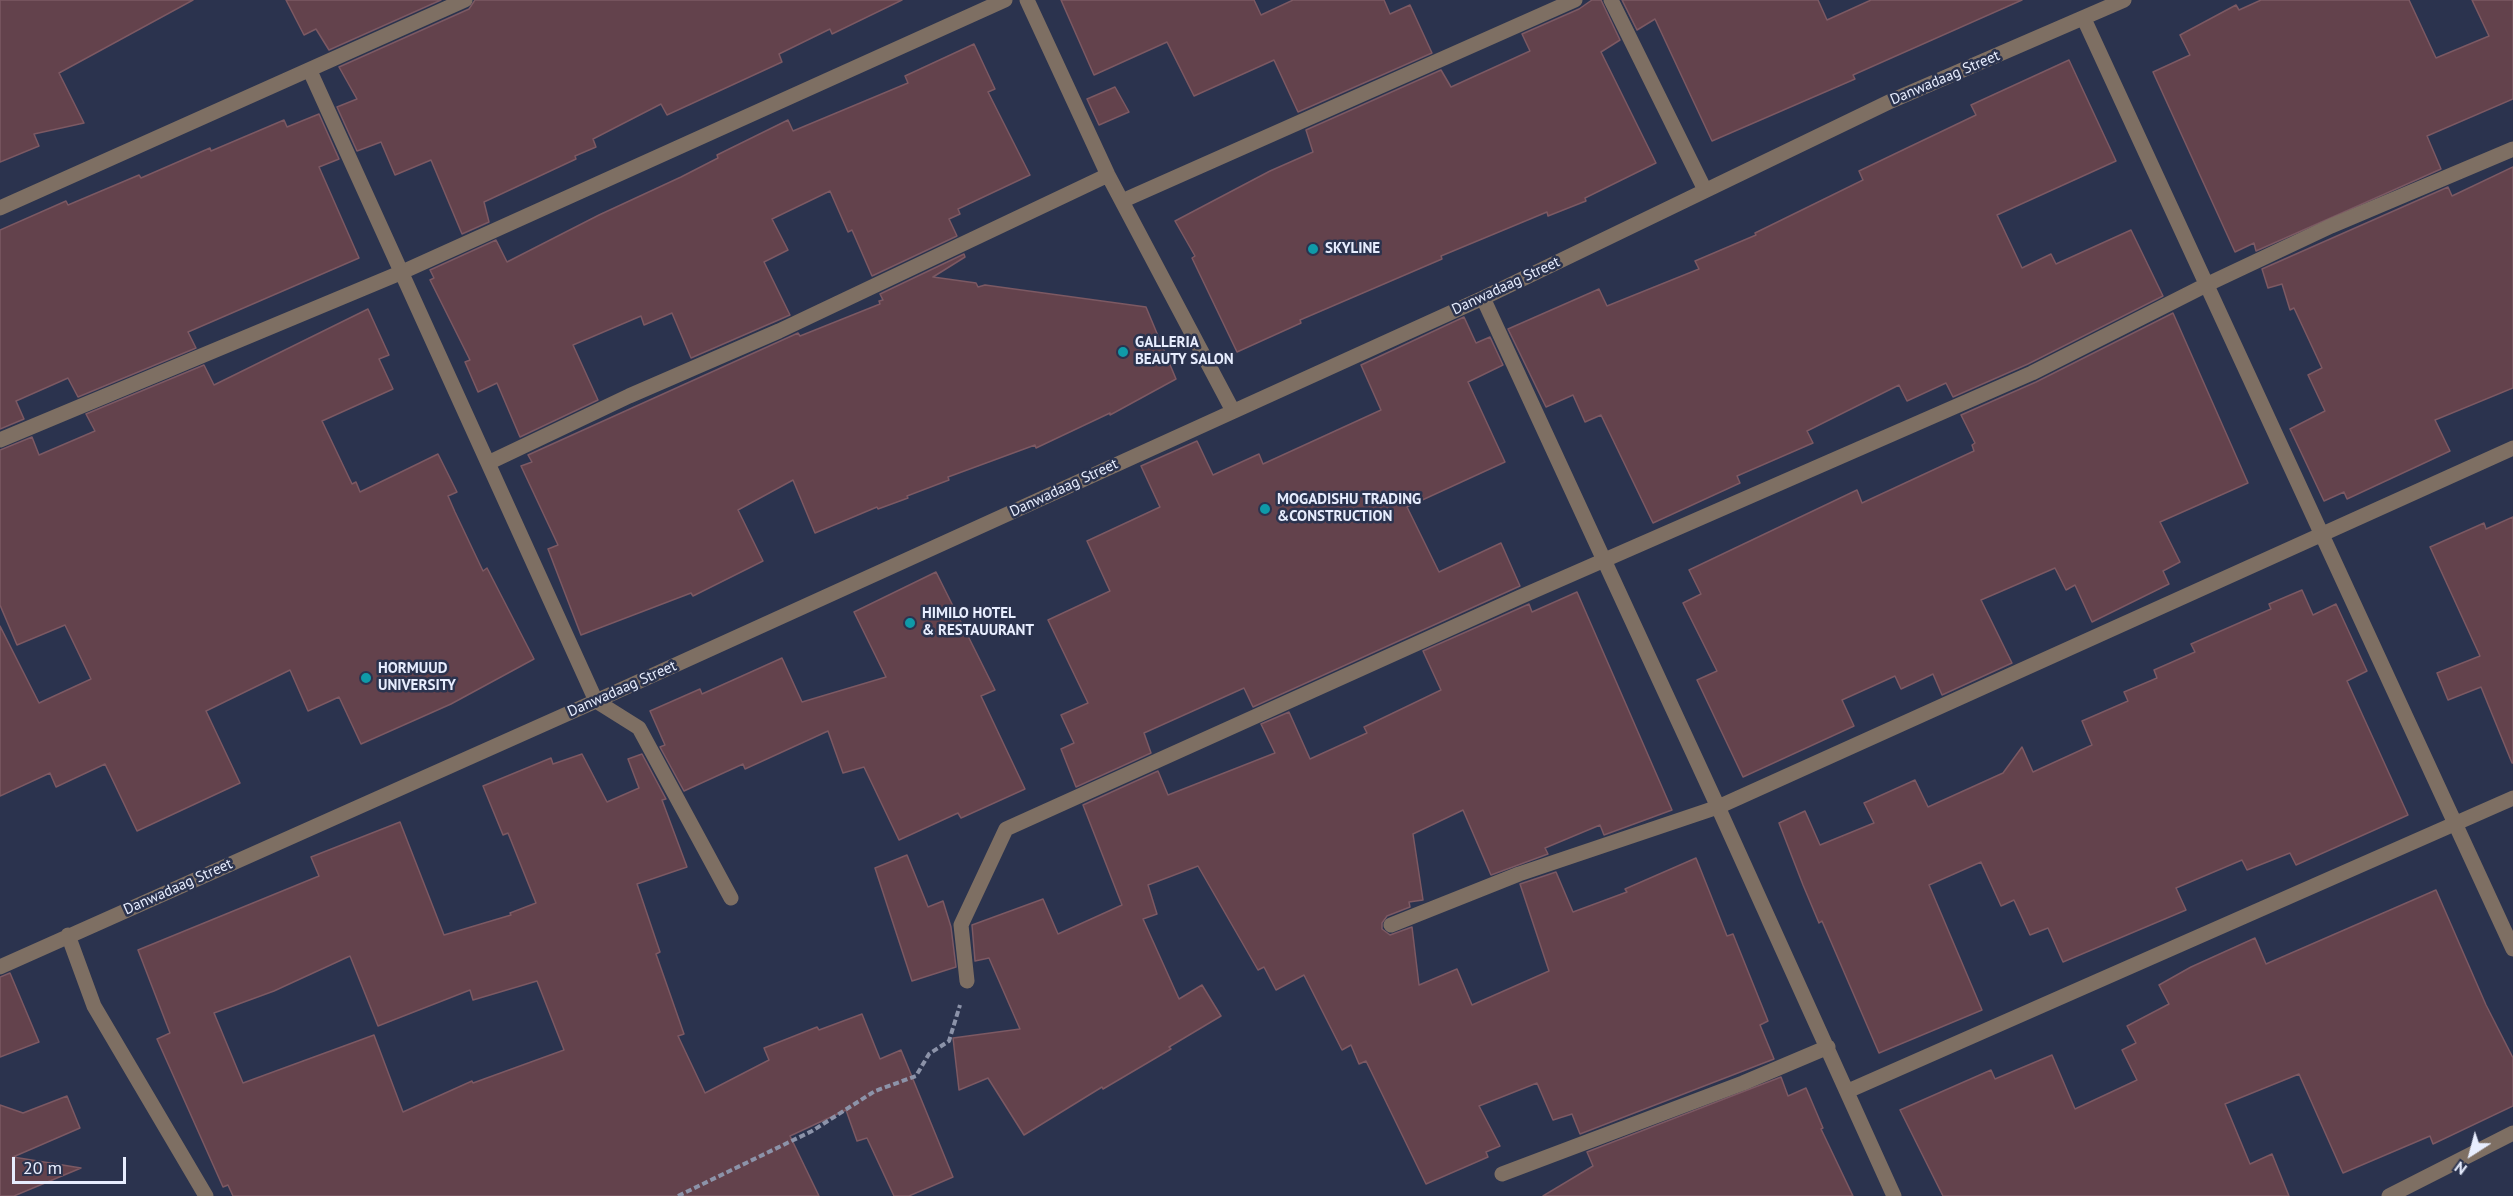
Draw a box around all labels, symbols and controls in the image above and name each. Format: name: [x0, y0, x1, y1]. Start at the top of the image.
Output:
street label: Danwadaag Street: [1888, 47, 2002, 109]
place label: SKYLINE: [1325, 240, 1380, 258]
marker: SKYLINE: [1306, 242, 1320, 256]
street label: Danwadaag Street: [1449, 253, 1563, 319]
place label: GALLERIA BEAUTY SALON: [1135, 334, 1234, 369]
marker: GALLERIA BEAUTY SALON: [1116, 345, 1130, 359]
street label: Danwadaag Street: [1007, 455, 1121, 521]
place label: MOGADISHU TRADING &CONSTRUCTION: [1277, 491, 1421, 526]
marker: MOGADISHU TRADING &CONSTRUCTION: [1258, 502, 1272, 516]
place label: HIMILO HOTEL & RESTAUURANT: [922, 605, 1034, 640]
marker: HIMILO HOTEL & RESTAUURANT: [903, 616, 917, 630]
street label: Danwadaag Street: [565, 657, 679, 721]
place label: HORMUUD UNIVERSITY: [378, 660, 456, 695]
marker: HORMUUD UNIVERSITY: [359, 671, 373, 685]
street label: Danwadaag Street: [121, 855, 235, 919]
north arrow: [2441, 1124, 2501, 1184]
scale bar: [15, 1145, 129, 1183]
text: 20 m: [23, 1156, 62, 1179]
text: N: [2450, 1157, 2471, 1180]

